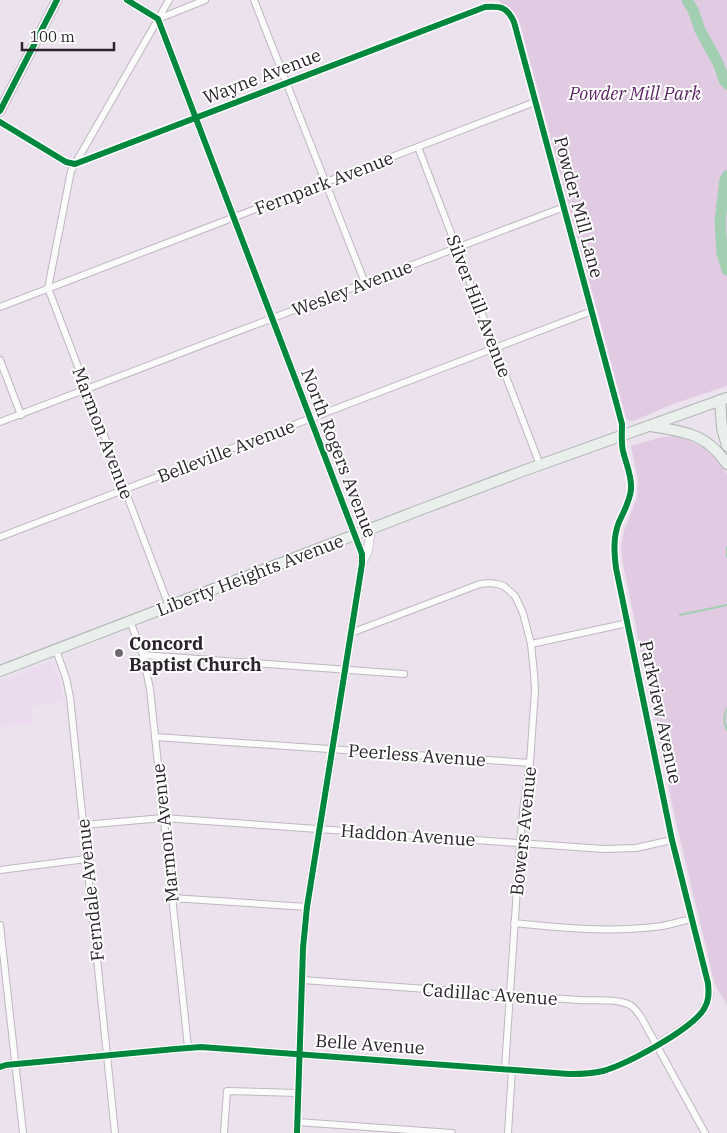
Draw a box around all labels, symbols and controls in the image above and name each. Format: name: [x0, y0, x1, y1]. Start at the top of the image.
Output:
scale bar: [22, 20, 115, 52]
text: 100 m: [30, 27, 75, 46]
street label: Wayne Avenue: [200, 43, 324, 109]
park label: Powder Mill Park: [568, 82, 702, 105]
street label: Powder Mill Lane: [549, 134, 609, 280]
street label: Fernpark Avenue: [251, 146, 397, 220]
street label: Silver Hill Avenue: [441, 231, 517, 381]
street label: Wesley Avenue: [289, 254, 415, 322]
street label: Marmon Avenue: [67, 364, 139, 502]
street label: North Rogers Avenue: [296, 365, 382, 541]
street label: Belleville Avenue: [154, 414, 298, 488]
street label: Liberty Heights Avenue: [153, 529, 347, 621]
place label: Concord Baptist Church: [129, 632, 262, 676]
street label: Parkview Avenue: [635, 638, 687, 786]
marker: Concord Baptist Church: [113, 647, 125, 659]
street label: Peerless Avenue: [347, 739, 487, 771]
street label: Marmon Avenue: [146, 762, 184, 904]
street label: Bowers Avenue: [505, 765, 541, 897]
street label: Ferndale Avenue: [71, 818, 109, 962]
street label: Haddon Avenue: [340, 819, 476, 851]
street label: Cadillac Avenue: [422, 978, 558, 1010]
street label: Belle Avenue: [315, 1029, 425, 1059]

